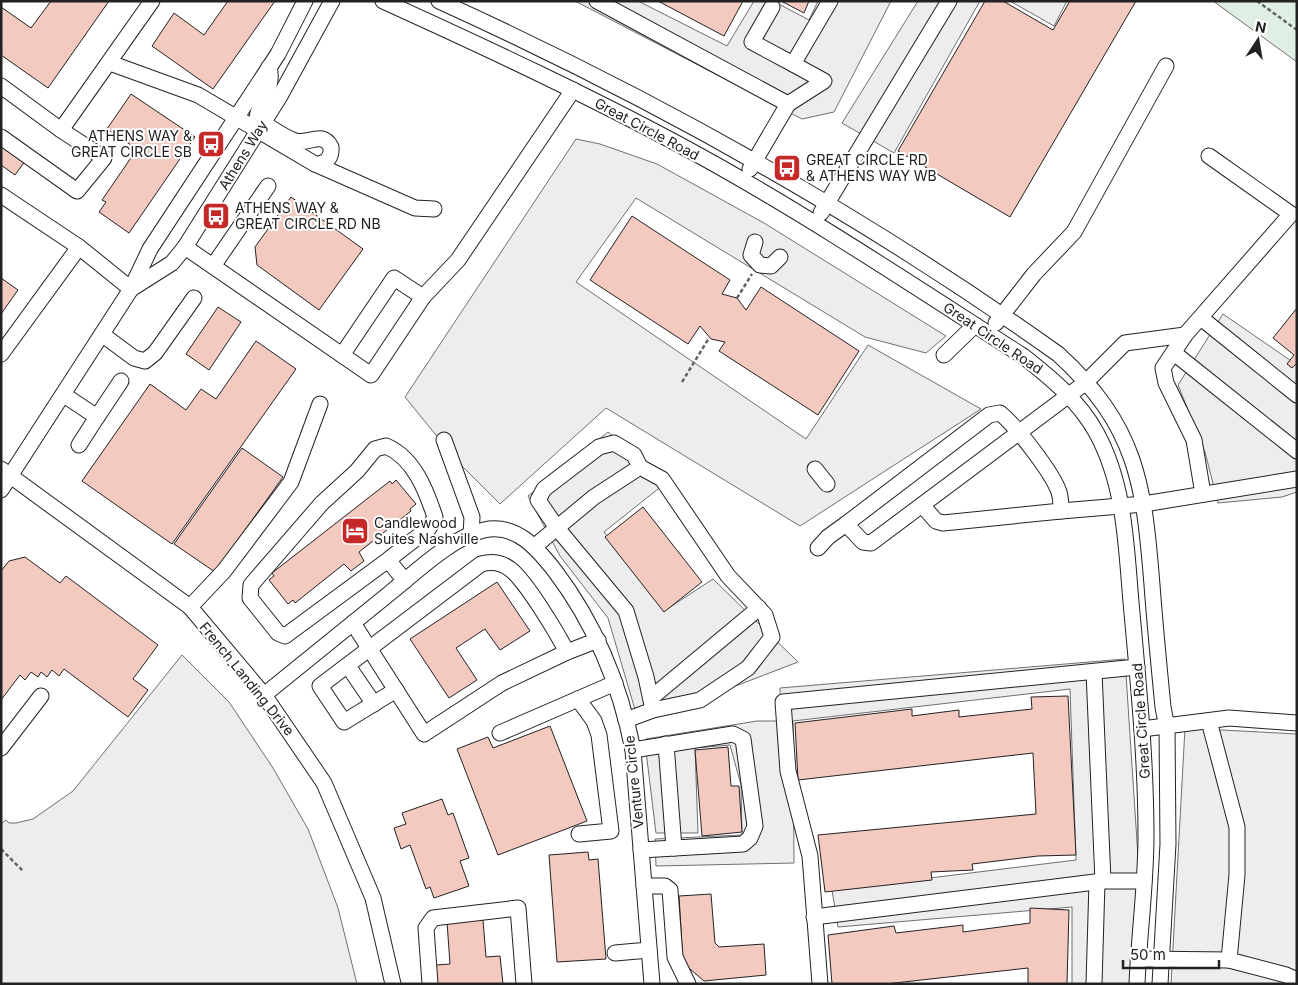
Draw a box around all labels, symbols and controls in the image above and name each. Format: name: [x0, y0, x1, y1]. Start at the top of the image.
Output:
north arrow: [1233, 15, 1283, 65]
text: N: [1254, 17, 1268, 36]
street label: Great Circle Road: [592, 94, 702, 163]
street label: Athens Way: [215, 117, 271, 193]
place label: ATHENS WAY & GREAT CIRCLE SB: [71, 127, 192, 160]
bus stop icon: ATHENS WAY & GREAT CIRCLE SB: [196, 129, 226, 159]
place label: GREAT CIRCLE RD & ATHENS WAY WB: [806, 151, 937, 184]
bus stop icon: GREAT CIRCLE RD & ATHENS WAY WB: [772, 153, 802, 183]
place label: ATHENS WAY & GREAT CIRCLE RD NB: [235, 199, 381, 232]
bus stop icon: ATHENS WAY & GREAT CIRCLE RD NB: [201, 201, 231, 231]
street label: Great Circle Road: [940, 298, 1046, 377]
place label: Candlewood Suites Nashville: [374, 514, 479, 547]
hotel icon: Candlewood Suites Nashville: [340, 516, 370, 546]
street label: French Landing Drive: [196, 619, 298, 739]
street label: Great Circle Road: [1128, 663, 1153, 780]
street label: Venture Circle: [620, 735, 647, 829]
scale bar: [1123, 938, 1219, 970]
text: 50 m: [1130, 945, 1166, 964]

